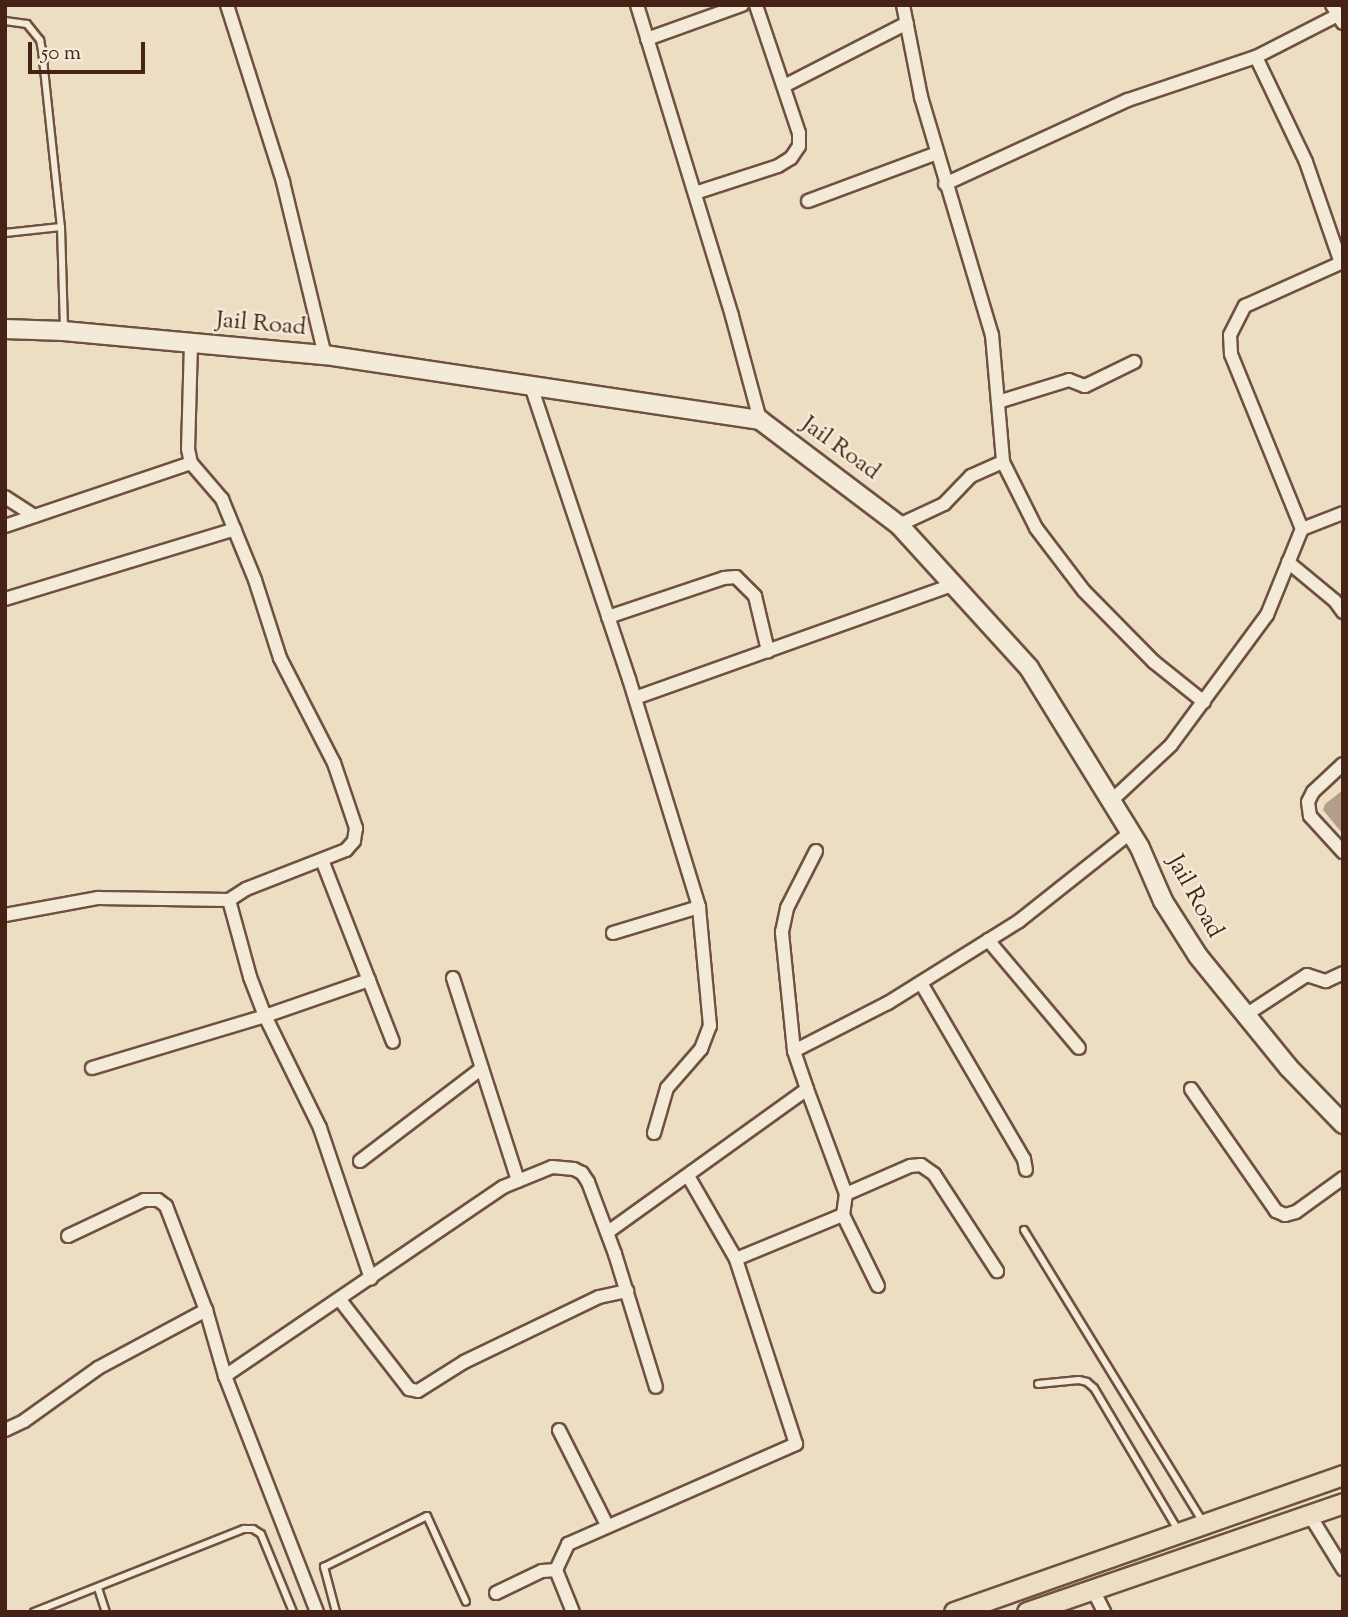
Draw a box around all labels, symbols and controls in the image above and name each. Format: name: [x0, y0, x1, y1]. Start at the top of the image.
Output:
scale bar: [32, 28, 149, 72]
text: 50 m: [41, 39, 81, 69]
street label: Jail Road: [215, 307, 307, 343]
street label: Jail Road: [795, 411, 885, 487]
street label: Jail Road: [1159, 850, 1229, 944]

